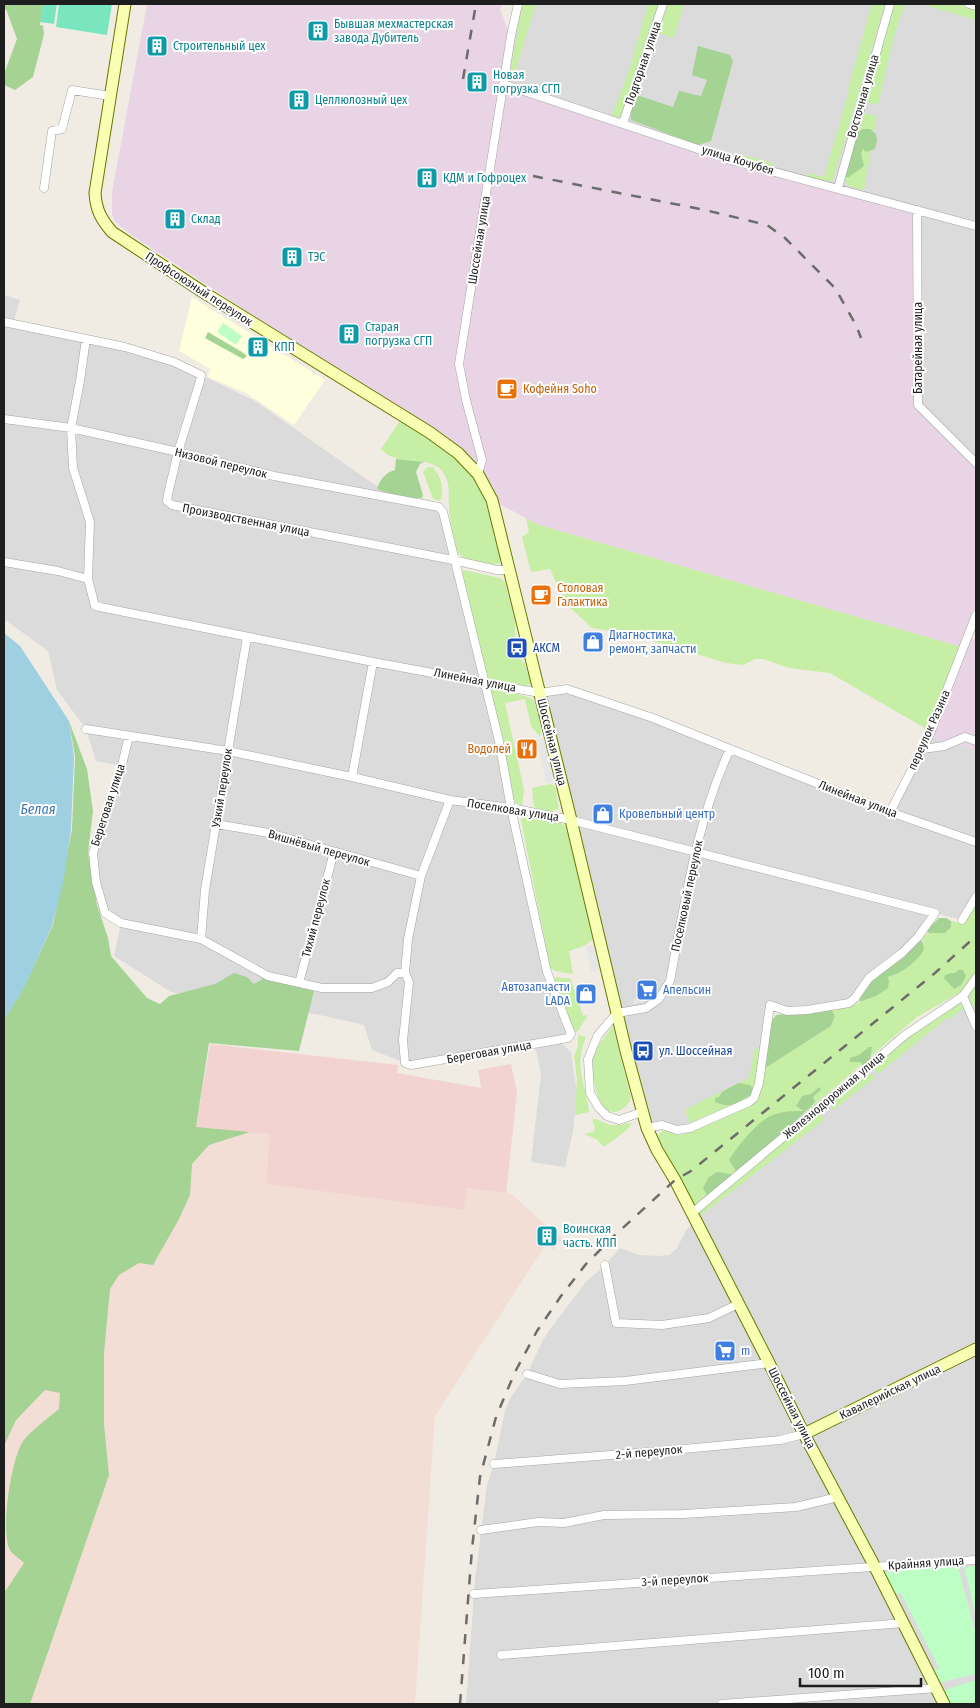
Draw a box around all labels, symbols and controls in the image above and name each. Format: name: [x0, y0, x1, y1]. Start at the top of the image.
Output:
place label: Бывшая мехмастерская завода Дубитель: [334, 17, 454, 45]
building icon: Бывшая мехмастерская завода Дубитель: [306, 19, 330, 43]
street label: Подгорная улица: [622, 19, 664, 107]
building icon: Строительный цех: [145, 34, 169, 58]
place label: Строительный цех: [173, 39, 266, 53]
street label: Восточная улица: [844, 53, 882, 139]
place label: Новая погрузка СГП: [493, 68, 560, 96]
building icon: Новая погрузка СГП: [465, 70, 489, 94]
building icon: Целлюлозный цех: [287, 88, 311, 112]
place label: Целлюлозный цех: [315, 93, 408, 107]
street label: улица Кочубея: [700, 142, 776, 178]
building icon: КДМ и Гофроцех: [415, 166, 439, 190]
place label: КДМ и Гофроцех: [443, 171, 527, 185]
street label: Шоссейная улица: [465, 195, 493, 285]
building icon: Склад: [163, 207, 187, 231]
place label: Склад: [191, 212, 221, 226]
building icon: ТЭС: [280, 245, 304, 269]
street label: Профсоюзный переулок: [143, 249, 256, 329]
place label: ТЭС: [308, 250, 325, 264]
street label: Батарейная улица: [911, 302, 925, 394]
place label: Старая погрузка СГП: [365, 320, 432, 348]
building icon: Старая погрузка СГП: [337, 322, 361, 346]
building icon: КПП: [246, 335, 270, 359]
place label: КПП: [274, 340, 295, 354]
cafe icon: Кофейня Soho: [495, 377, 519, 401]
place label: Кофейня Soho: [523, 382, 597, 396]
street label: Низовой переулок: [173, 445, 269, 481]
street label: Производственная улица: [181, 501, 311, 539]
place label: Столовая Галактика: [557, 581, 608, 609]
cafe icon: Столовая Галактика: [529, 583, 553, 607]
place label: Диагностика, ремонт, запчасти: [608, 628, 697, 656]
shop icon: Диагностика, ремонт, запчасти: [581, 630, 605, 654]
bus stop icon: АКСМ: [505, 636, 529, 660]
place label: АКСМ: [533, 641, 560, 655]
street label: Линейная улица: [433, 665, 517, 695]
street label: переулок Разина: [905, 688, 953, 772]
street label: Шоссейная улица: [534, 697, 570, 787]
restaurant icon: Водолей: [515, 737, 539, 761]
place label: Водолей: [467, 742, 511, 756]
street label: Узкий переулок: [209, 747, 235, 830]
street label: Береговая улица: [88, 762, 128, 848]
street label: Линейная улица: [817, 778, 900, 821]
street label: Поселковая улица: [466, 796, 560, 824]
water label: Белая: [20, 801, 56, 818]
shop icon: Кровельный центр: [591, 802, 615, 826]
place label: Кровельный центр: [619, 807, 715, 821]
street label: Вишнёвый переулок: [267, 827, 372, 869]
street label: Поселковый переулок: [668, 839, 706, 953]
street label: Тихий переулок: [299, 877, 333, 959]
supermarket icon: Апельсин: [635, 978, 659, 1002]
place label: Автозапчасти LADA: [502, 980, 571, 1008]
shop icon: Автозапчасти LADA: [574, 982, 598, 1006]
place label: Апельсин: [663, 983, 711, 997]
street label: Береговая улица: [446, 1038, 533, 1066]
bus stop icon: ул. Шоссейная: [631, 1039, 655, 1063]
place label: ул. Шоссейная: [659, 1044, 732, 1058]
street label: Железнодорожная улица: [780, 1048, 888, 1141]
place label: Воинская часть. КПП: [563, 1222, 617, 1250]
building icon: Воинская часть. КПП: [535, 1224, 559, 1248]
supermarket icon: m: [713, 1339, 737, 1363]
place label: m: [741, 1344, 750, 1358]
street label: Кавалерийская улица: [837, 1361, 943, 1423]
street label: Шоссейная улица: [765, 1365, 819, 1451]
street label: 2-й переулок: [615, 1442, 683, 1462]
street label: Крайняя улица: [888, 1553, 965, 1573]
street label: 3-й переулок: [641, 1571, 709, 1589]
scale bar: [800, 1656, 921, 1688]
text: 100 m: [808, 1664, 845, 1682]

